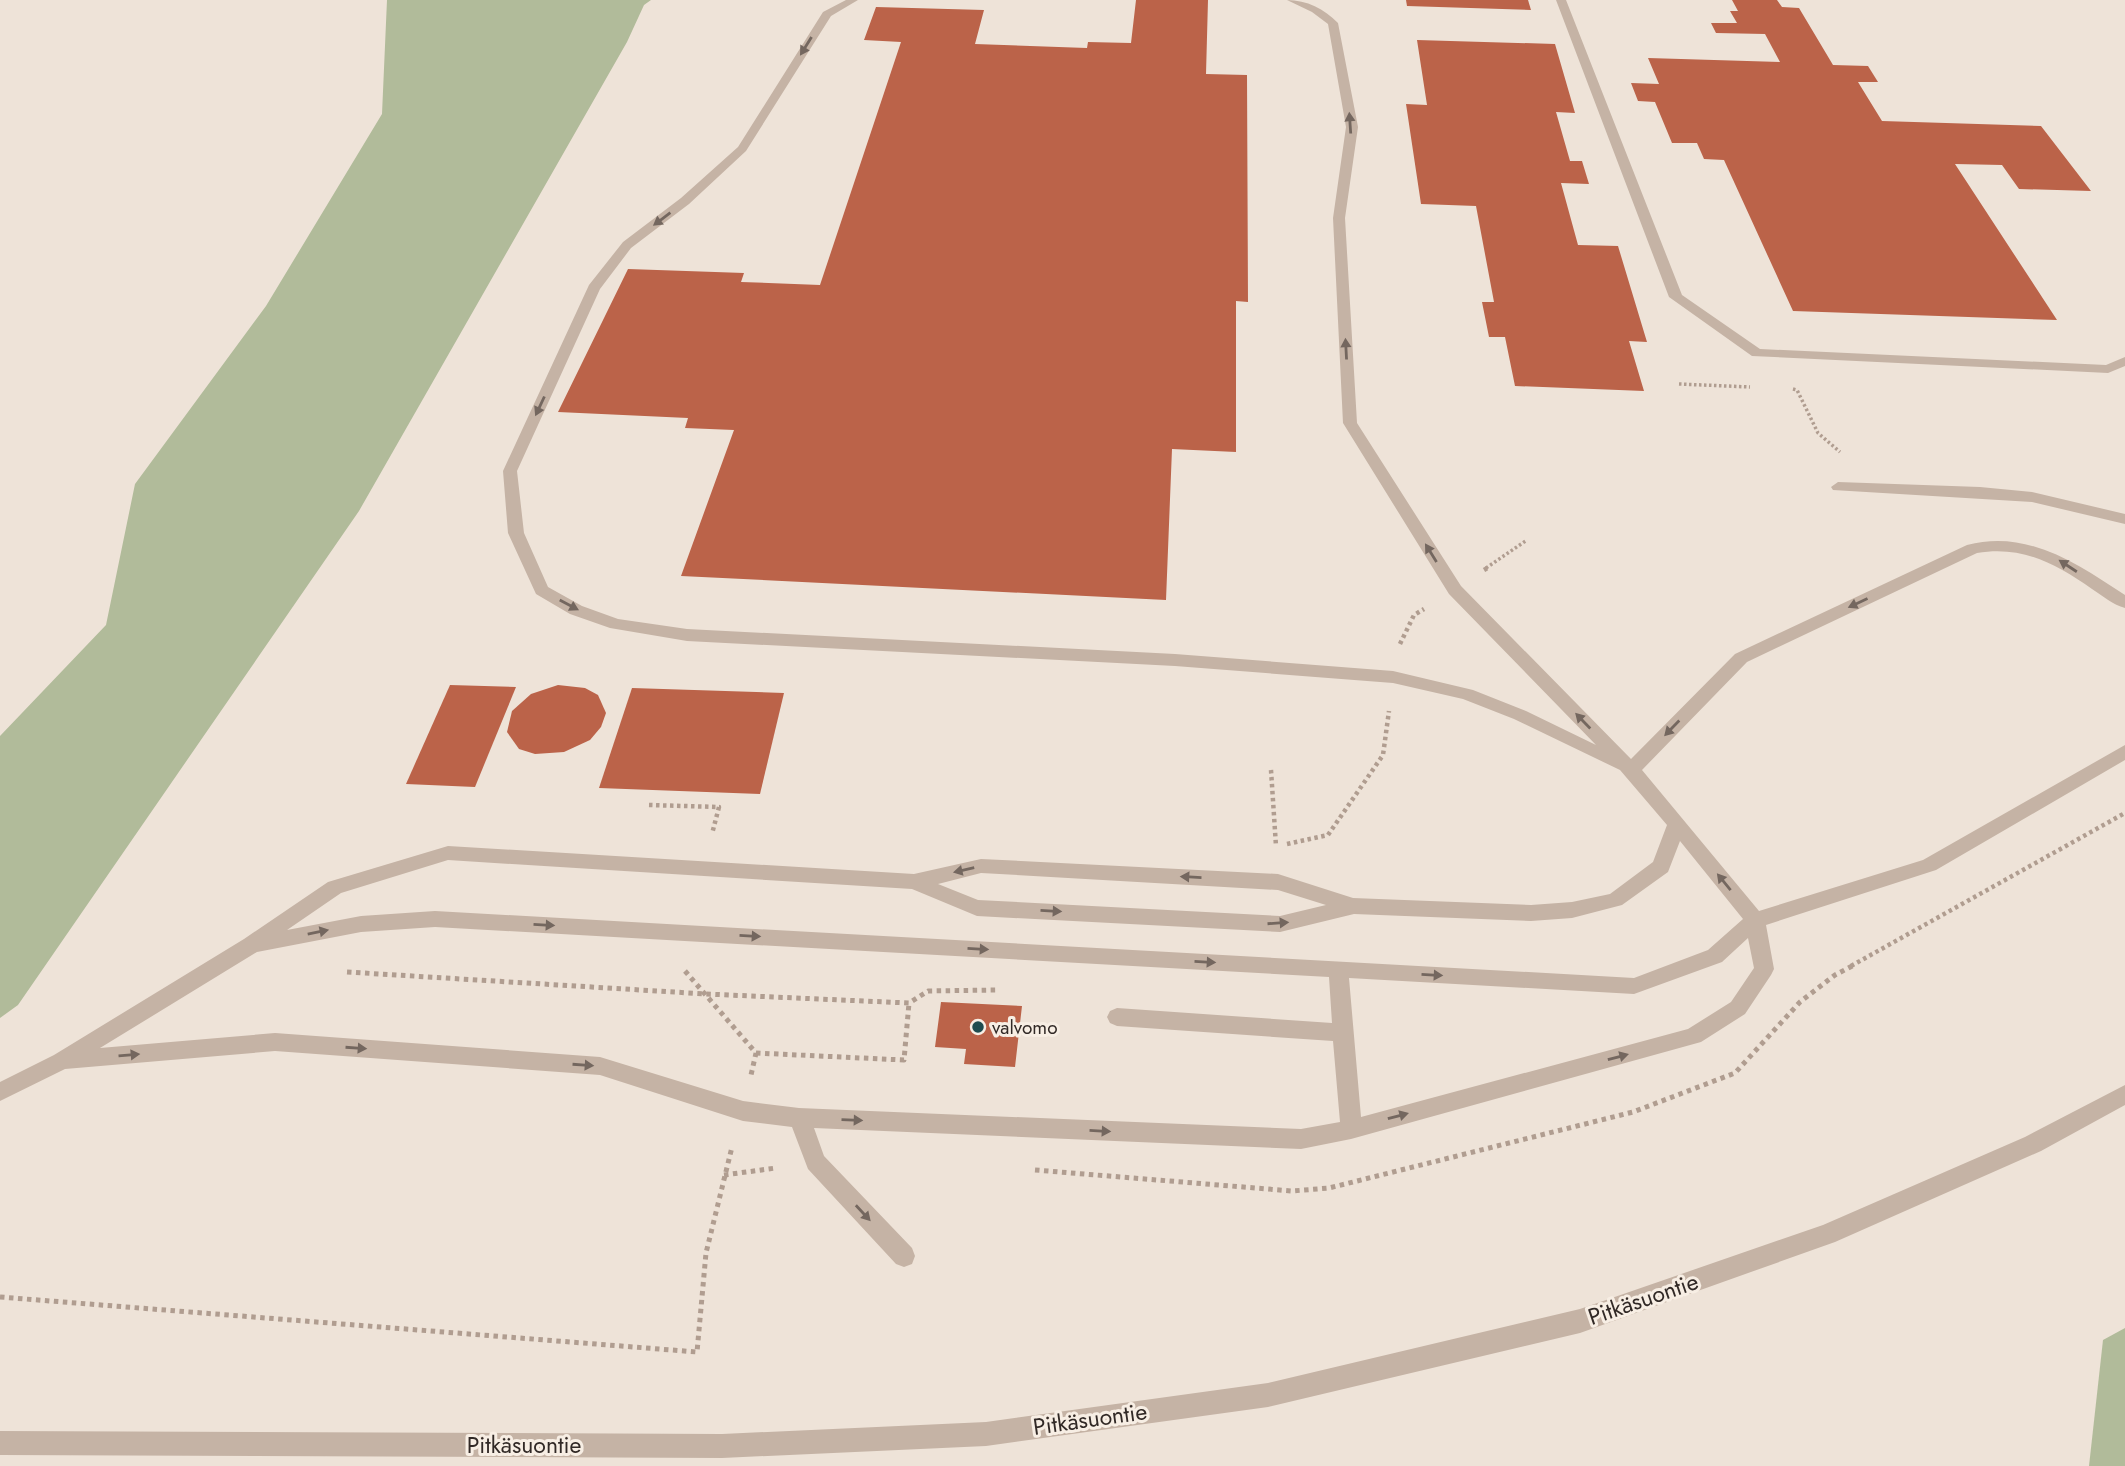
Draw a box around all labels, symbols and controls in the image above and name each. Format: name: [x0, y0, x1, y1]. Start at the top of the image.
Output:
one-way arrow: [800, 37, 813, 56]
one-way arrow: [1344, 112, 1355, 134]
one-way arrow: [653, 211, 671, 225]
one-way arrow: [1340, 338, 1351, 360]
one-way arrow: [534, 395, 545, 416]
one-way arrow: [1425, 544, 1438, 563]
one-way arrow: [2058, 560, 2077, 573]
one-way arrow: [1848, 597, 1868, 609]
one-way arrow: [559, 599, 578, 611]
one-way arrow: [1575, 713, 1592, 730]
one-way arrow: [1664, 720, 1681, 737]
one-way arrow: [953, 865, 975, 876]
one-way arrow: [1180, 872, 1202, 883]
one-way arrow: [1717, 873, 1732, 890]
one-way arrow: [1040, 906, 1062, 917]
one-way arrow: [1267, 917, 1289, 928]
one-way arrow: [534, 919, 556, 930]
one-way arrow: [307, 927, 329, 938]
one-way arrow: [740, 931, 762, 942]
one-way arrow: [967, 944, 989, 955]
one-way arrow: [1194, 956, 1216, 967]
one-way arrow: [1421, 970, 1443, 981]
place label: valvomo: [992, 1014, 1058, 1041]
marker: valvomo: [970, 1019, 986, 1035]
one-way arrow: [345, 1043, 367, 1054]
one-way arrow: [118, 1049, 140, 1060]
one-way arrow: [1608, 1051, 1629, 1061]
one-way arrow: [572, 1060, 594, 1071]
one-way arrow: [1387, 1110, 1409, 1121]
one-way arrow: [841, 1115, 863, 1126]
one-way arrow: [1089, 1125, 1111, 1136]
one-way arrow: [855, 1204, 871, 1221]
street label: Pitkäsuontie: [1583, 1264, 1703, 1334]
street label: Pitkäsuontie: [1031, 1394, 1149, 1444]
street label: Pitkäsuontie: [467, 1428, 582, 1462]

